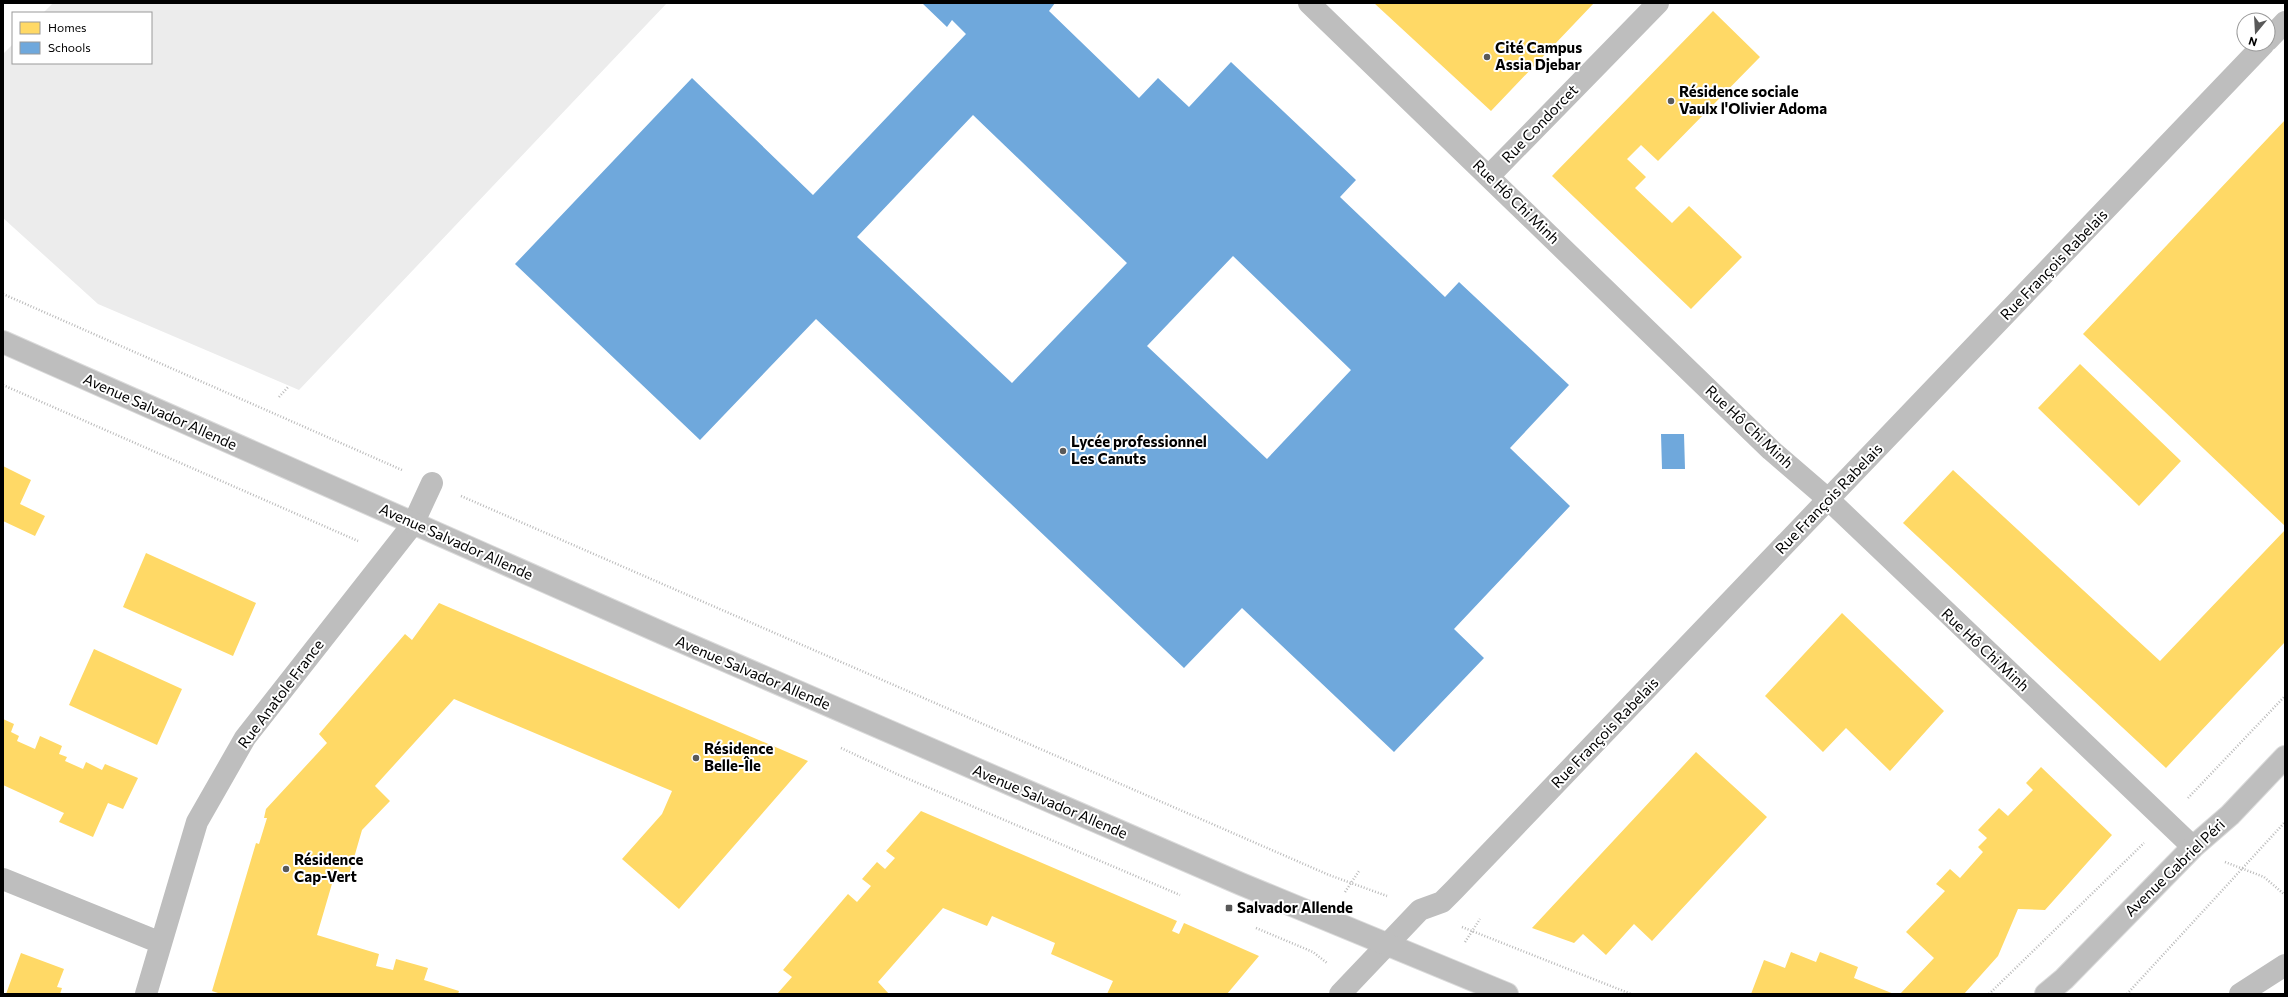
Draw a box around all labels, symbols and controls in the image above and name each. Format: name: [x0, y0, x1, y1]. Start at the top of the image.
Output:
legend: [12, 12, 152, 64]
north arrow: [2236, 12, 2276, 52]
text: Homes: [48, 20, 86, 34]
text: N: [2247, 35, 2259, 49]
place label: Cité Campus Assia Djebar: [1495, 38, 1582, 73]
text: Schools: [48, 40, 91, 54]
marker: Cité Campus Assia Djebar: [1482, 52, 1492, 62]
street label: Rue Condorcet: [1497, 80, 1581, 166]
place label: Résidence sociale Vaulx l'Olivier Adoma: [1679, 82, 1827, 117]
marker: Résidence sociale Vaulx l'Olivier Adoma: [1666, 96, 1676, 106]
street label: Rue Hô Chi Minh: [1470, 155, 1564, 247]
street label: Rue François Rabelais: [1996, 205, 2111, 323]
street label: Avenue Salvador Allende: [81, 369, 240, 453]
street label: Rue Hô Chi Minh: [1702, 381, 1797, 471]
place label: Lycée professionnel Les Canuts: [1071, 432, 1207, 467]
street label: Rue François Rabelais: [1771, 439, 1886, 557]
marker: Lycée professionnel Les Canuts: [1058, 446, 1068, 456]
street label: Avenue Salvador Allende: [377, 499, 536, 583]
street label: Rue Hô Chi Minh: [1938, 604, 2033, 694]
street label: Avenue Salvador Allende: [673, 631, 834, 713]
street label: Rue Anatole France: [233, 635, 327, 751]
street label: Rue François Rabelais: [1547, 673, 1662, 791]
place label: Résidence Belle-Île: [704, 739, 774, 774]
marker: Résidence Belle-Île: [691, 753, 701, 763]
street label: Avenue Salvador Allende: [970, 760, 1131, 842]
street label: Avenue Gabriel Péri: [2121, 815, 2228, 920]
place label: Résidence Cap-Vert: [294, 850, 364, 885]
marker: Résidence Cap-Vert: [281, 864, 291, 874]
place label: Salvador Allende: [1237, 898, 1353, 916]
marker: Salvador Allende: [1224, 903, 1234, 913]

